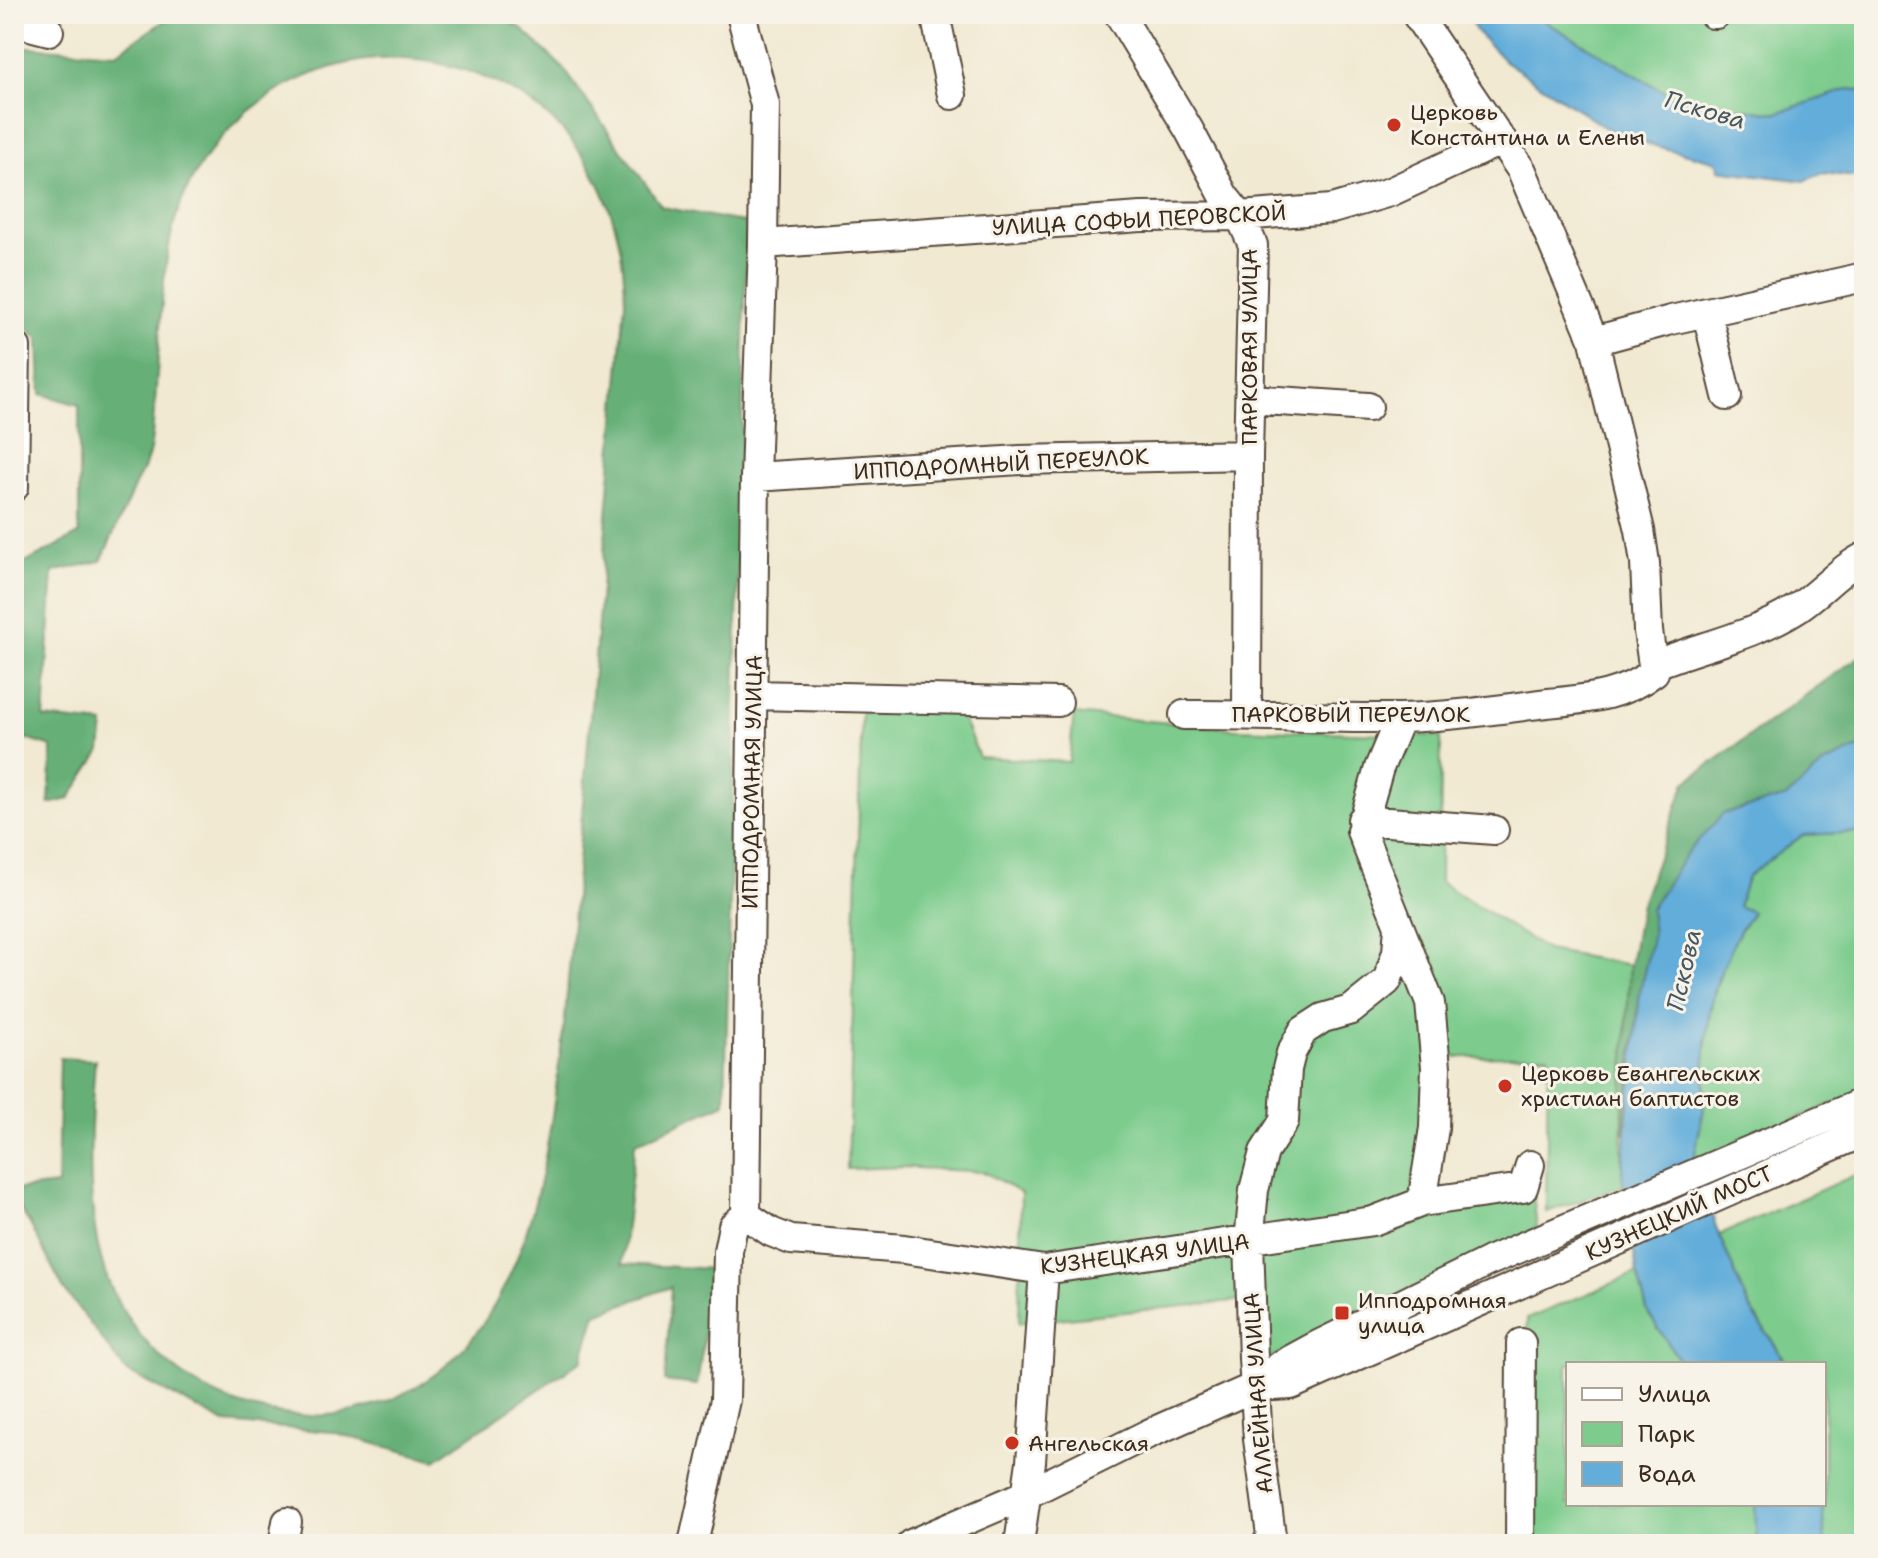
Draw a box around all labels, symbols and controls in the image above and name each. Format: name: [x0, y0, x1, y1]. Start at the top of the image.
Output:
water label: Пскова: [1661, 83, 1749, 137]
place label: Церковь Константина и Елены: [1410, 98, 1645, 152]
marker: Церковь Константина и Елены: [1385, 116, 1403, 134]
street label: УЛИЦА СОФЬИ ПЕРОВСКОЙ: [991, 198, 1287, 242]
street label: ПАРКОВАЯ УЛИЦА: [1235, 249, 1264, 445]
street label: ИППОДРОМНЫЙ ПЕРЕУЛОК: [853, 442, 1149, 486]
street label: ИППОДРОМНАЯ УЛИЦА: [735, 655, 769, 909]
street label: ПАРКОВЫЙ ПЕРЕУЛОК: [1232, 700, 1470, 729]
water label: Пскова: [1659, 926, 1709, 1014]
place label: Церковь Евангельских христиан баптистов: [1521, 1059, 1760, 1113]
marker: Церковь Евангельских христиан баптистов: [1496, 1077, 1514, 1095]
street label: КУЗНЕЦКИЙ МОСТ: [1581, 1158, 1778, 1267]
street label: КУЗНЕЦКАЯ УЛИЦА: [1039, 1227, 1251, 1281]
place label: Ипподромная улица: [1358, 1286, 1507, 1340]
street label: АЛЛЕЙНАЯ УЛИЦА: [1237, 1292, 1279, 1494]
marker: Ипподромная улица: [1333, 1304, 1351, 1322]
legend: [1566, 1362, 1826, 1506]
text: Улица: [1638, 1378, 1711, 1410]
text: Парк: [1638, 1418, 1695, 1450]
place label: Ангельская: [1028, 1429, 1149, 1458]
marker: Ангельская: [1003, 1434, 1021, 1452]
text: Вода: [1638, 1458, 1696, 1490]

